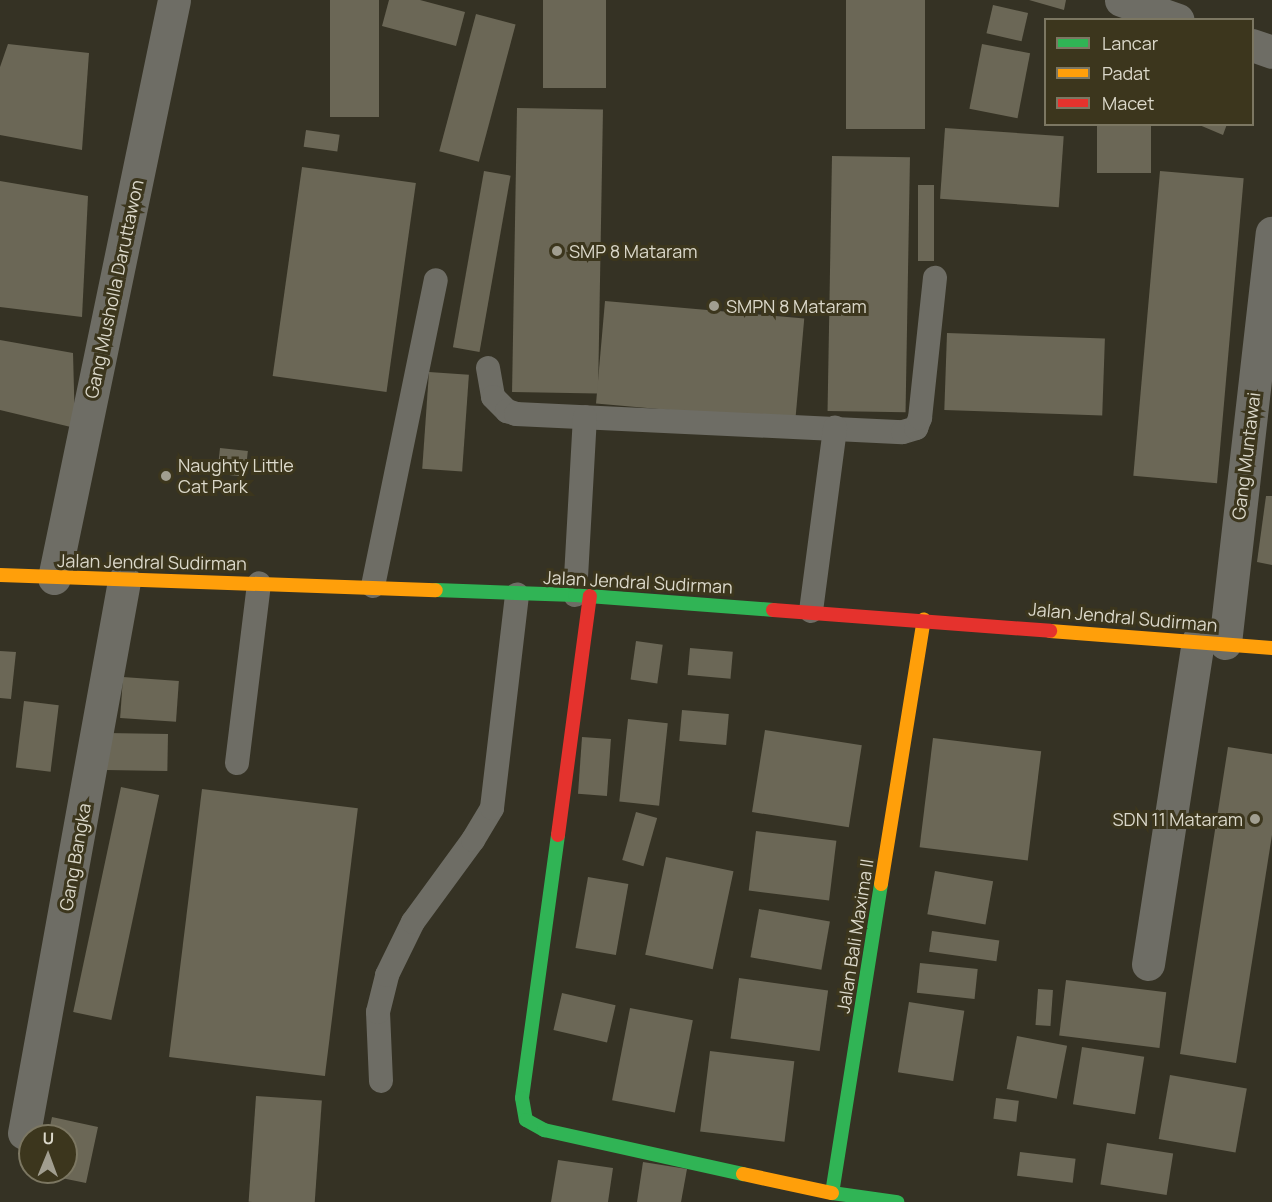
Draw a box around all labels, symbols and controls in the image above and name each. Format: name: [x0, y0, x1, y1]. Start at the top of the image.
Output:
legend: [1044, 18, 1254, 126]
text: Lancar: [1102, 31, 1158, 55]
text: Padat: [1102, 61, 1150, 85]
text: Macet: [1102, 91, 1155, 115]
street label: Gang Musholla Daruttawon: [80, 178, 148, 400]
place label: SMP 8 Mataram: [569, 240, 697, 262]
marker: SMP 8 Mataram: [550, 244, 564, 258]
place label: SMPN 8 Mataram: [726, 295, 867, 317]
marker: SMPN 8 Mataram: [707, 299, 721, 313]
street label: Gang Muntawai: [1227, 391, 1265, 521]
place label: Naughty Little Cat Park: [178, 455, 294, 498]
marker: Naughty Little Cat Park: [159, 469, 173, 483]
street label: Jalan Jendral Sudirman: [57, 550, 247, 574]
street label: Jalan Jendral Sudirman: [543, 566, 733, 598]
street label: Jalan Jendral Sudirman: [1028, 598, 1218, 636]
street label: Gang Bangka: [55, 801, 95, 913]
place label: SDN 11 Mataram: [1113, 808, 1243, 830]
marker: SDN 11 Mataram: [1248, 812, 1262, 826]
street label: Jalan Bali Maxima II: [832, 857, 878, 1015]
north arrow: [18, 1124, 78, 1184]
text: U: [42, 1127, 54, 1149]

